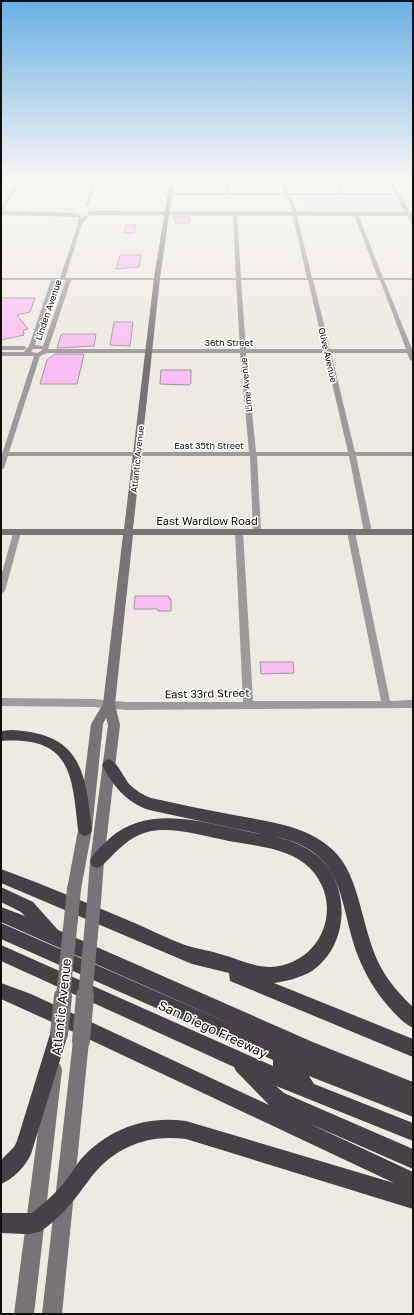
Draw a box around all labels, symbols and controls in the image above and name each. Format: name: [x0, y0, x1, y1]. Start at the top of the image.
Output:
street label: Linden Avenue: [32, 278, 64, 342]
street label: Olive Avenue: [316, 326, 340, 384]
street label: 36th Street: [205, 337, 254, 348]
street label: Lime Avenue: [238, 357, 254, 413]
street label: Atlantic Avenue: [128, 425, 146, 493]
street label: East 35th Street: [174, 440, 244, 451]
street label: East Wardlow Road: [156, 514, 258, 527]
street label: East 33rd Street: [164, 686, 250, 700]
street label: Atlantic Avenue: [48, 958, 74, 1056]
street label: San Diego Freeway: [156, 997, 271, 1062]

